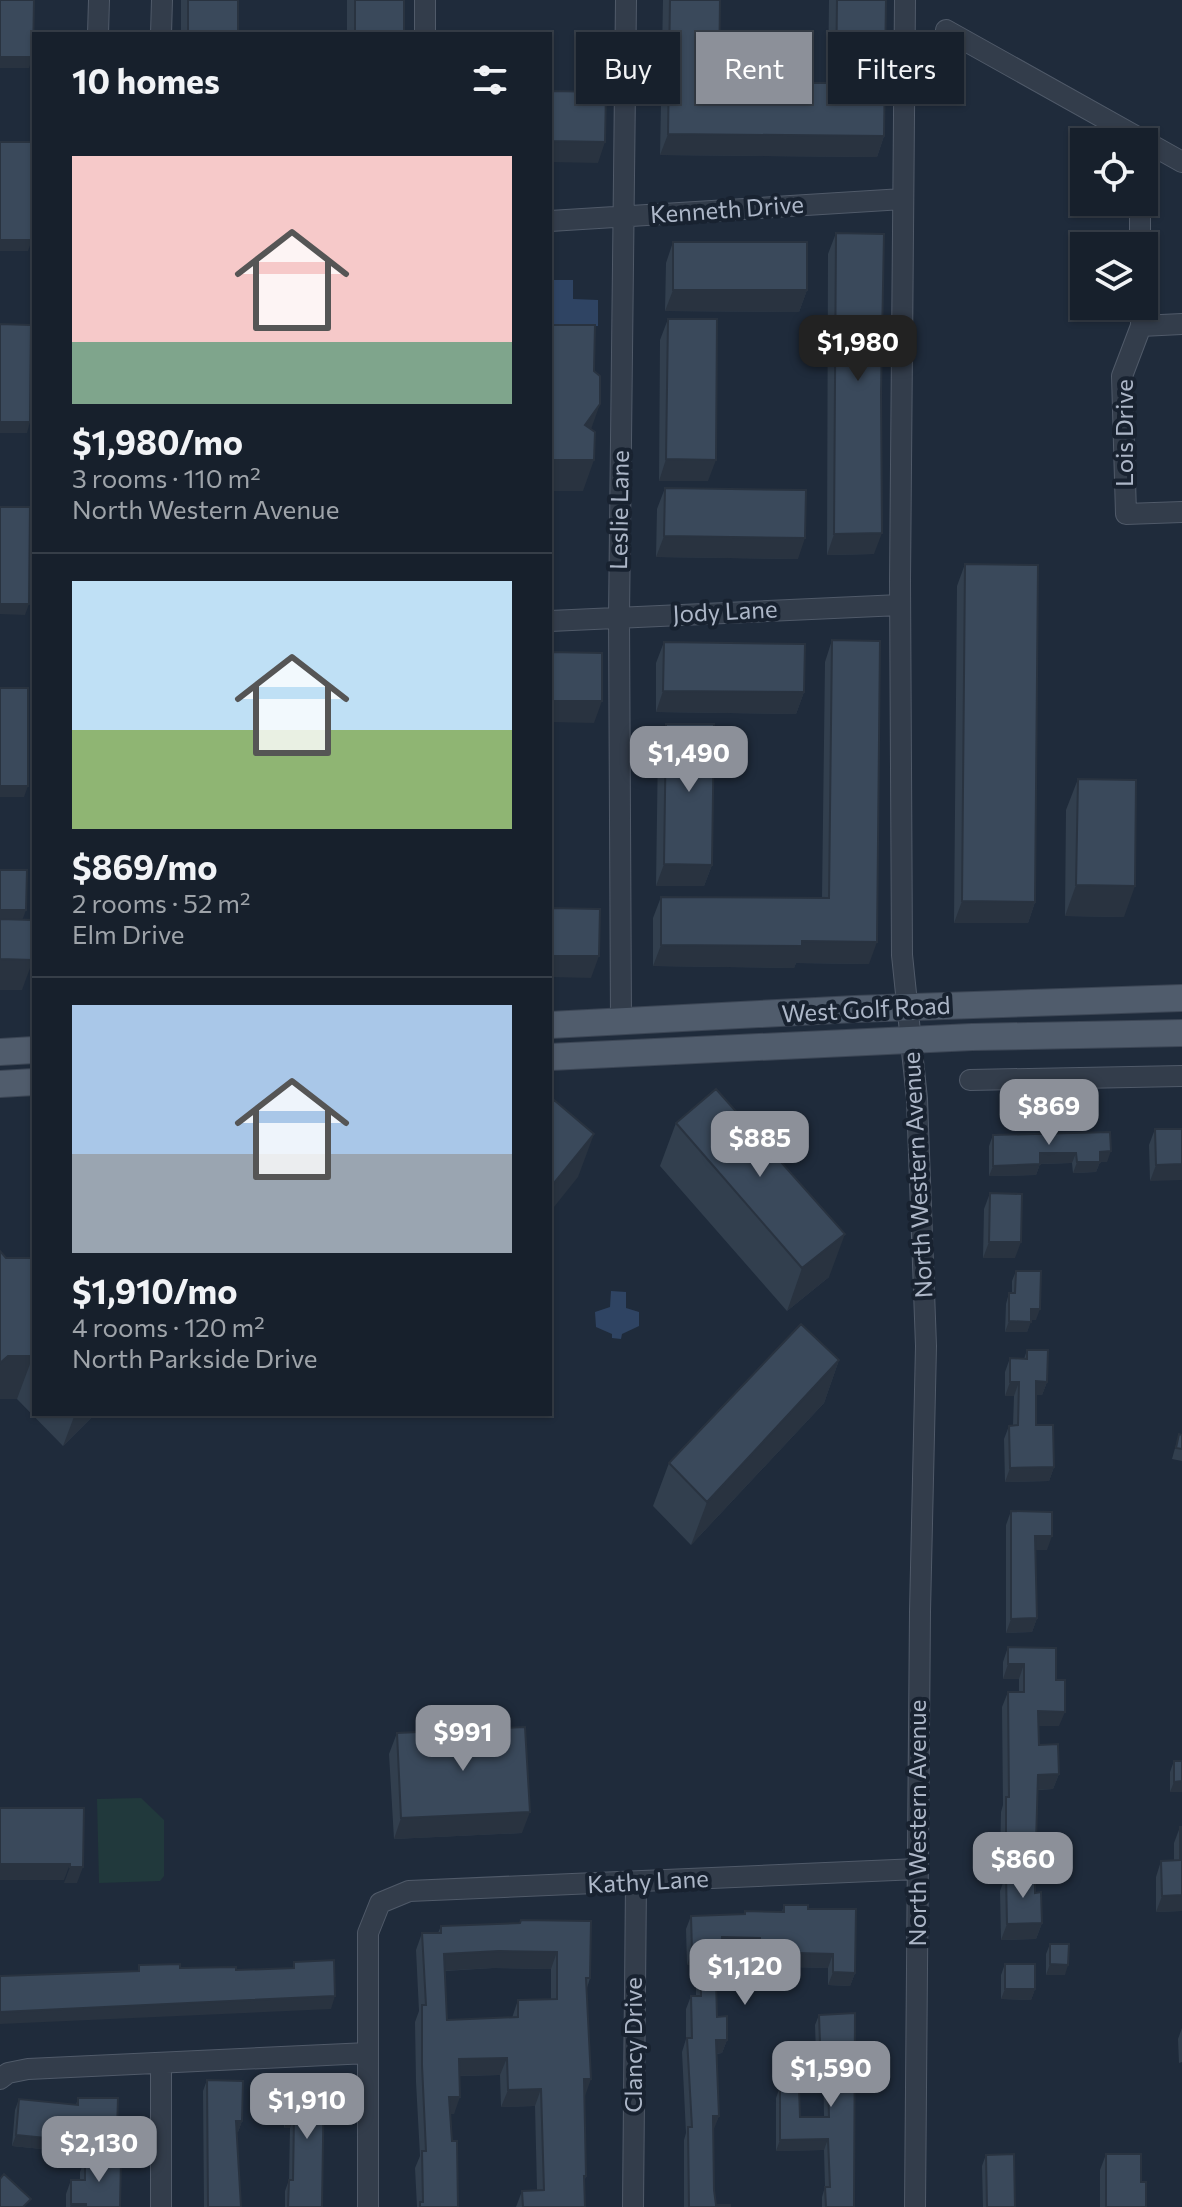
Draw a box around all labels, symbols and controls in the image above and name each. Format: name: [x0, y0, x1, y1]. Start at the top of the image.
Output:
chip: Buy: [576, 32, 680, 104]
chip: Rent: [696, 32, 812, 104]
chip: Filters: [828, 32, 964, 104]
icon: filters: [468, 58, 512, 102]
text: 10 homes: [72, 59, 220, 101]
map controls: [1070, 128, 1158, 320]
button: locate: [1070, 128, 1158, 216]
street label: Kenneth Drive: [649, 189, 805, 228]
icon: home: [220, 208, 364, 352]
button: layers: [1070, 232, 1158, 320]
pin: $1,980: [793, 315, 923, 383]
text: $1,980: [817, 325, 899, 356]
street label: Lois Drive: [1109, 379, 1138, 487]
text: $1,980/mo: [72, 420, 243, 462]
street label: Leslie Lane: [603, 450, 634, 570]
text: 3 rooms · 110 m²: [72, 462, 261, 493]
text: North Western Avenue: [72, 493, 339, 524]
street label: Jody Lane: [672, 593, 778, 628]
icon: home: [220, 633, 364, 777]
pin: $1,490: [624, 726, 754, 794]
text: $1,490: [648, 736, 730, 767]
text: $869/mo: [72, 845, 218, 887]
text: 2 rooms · 52 m²: [72, 887, 250, 918]
text: Elm Drive: [72, 918, 185, 949]
street label: West Golf Road: [781, 990, 951, 1027]
street label: North Western Avenue: [896, 1051, 937, 1299]
icon: home: [220, 1057, 364, 1201]
pin: $869: [1002, 1079, 1096, 1147]
text: $869: [1018, 1089, 1080, 1120]
pin: $885: [713, 1111, 807, 1179]
text: $885: [729, 1121, 791, 1152]
text: $1,910/mo: [72, 1269, 238, 1311]
text: 4 rooms · 120 m²: [72, 1311, 265, 1342]
text: North Parkside Drive: [72, 1342, 318, 1373]
street label: North Western Avenue: [902, 1700, 931, 1946]
pin: $991: [416, 1705, 510, 1773]
text: $991: [434, 1715, 492, 1746]
pin: $860: [976, 1832, 1070, 1900]
text: $860: [991, 1842, 1055, 1873]
street label: Kathy Lane: [586, 1863, 709, 1898]
pin: $1,120: [680, 1939, 810, 2007]
text: $1,120: [708, 1949, 782, 1980]
street label: Clancy Drive: [618, 1977, 647, 2113]
pin: $1,590: [766, 2041, 896, 2109]
text: $1,590: [790, 2051, 872, 2082]
pin: $1,910: [242, 2073, 372, 2141]
text: $1,910: [268, 2083, 346, 2114]
pin: $2,130: [34, 2116, 164, 2184]
text: $2,130: [60, 2126, 138, 2157]

